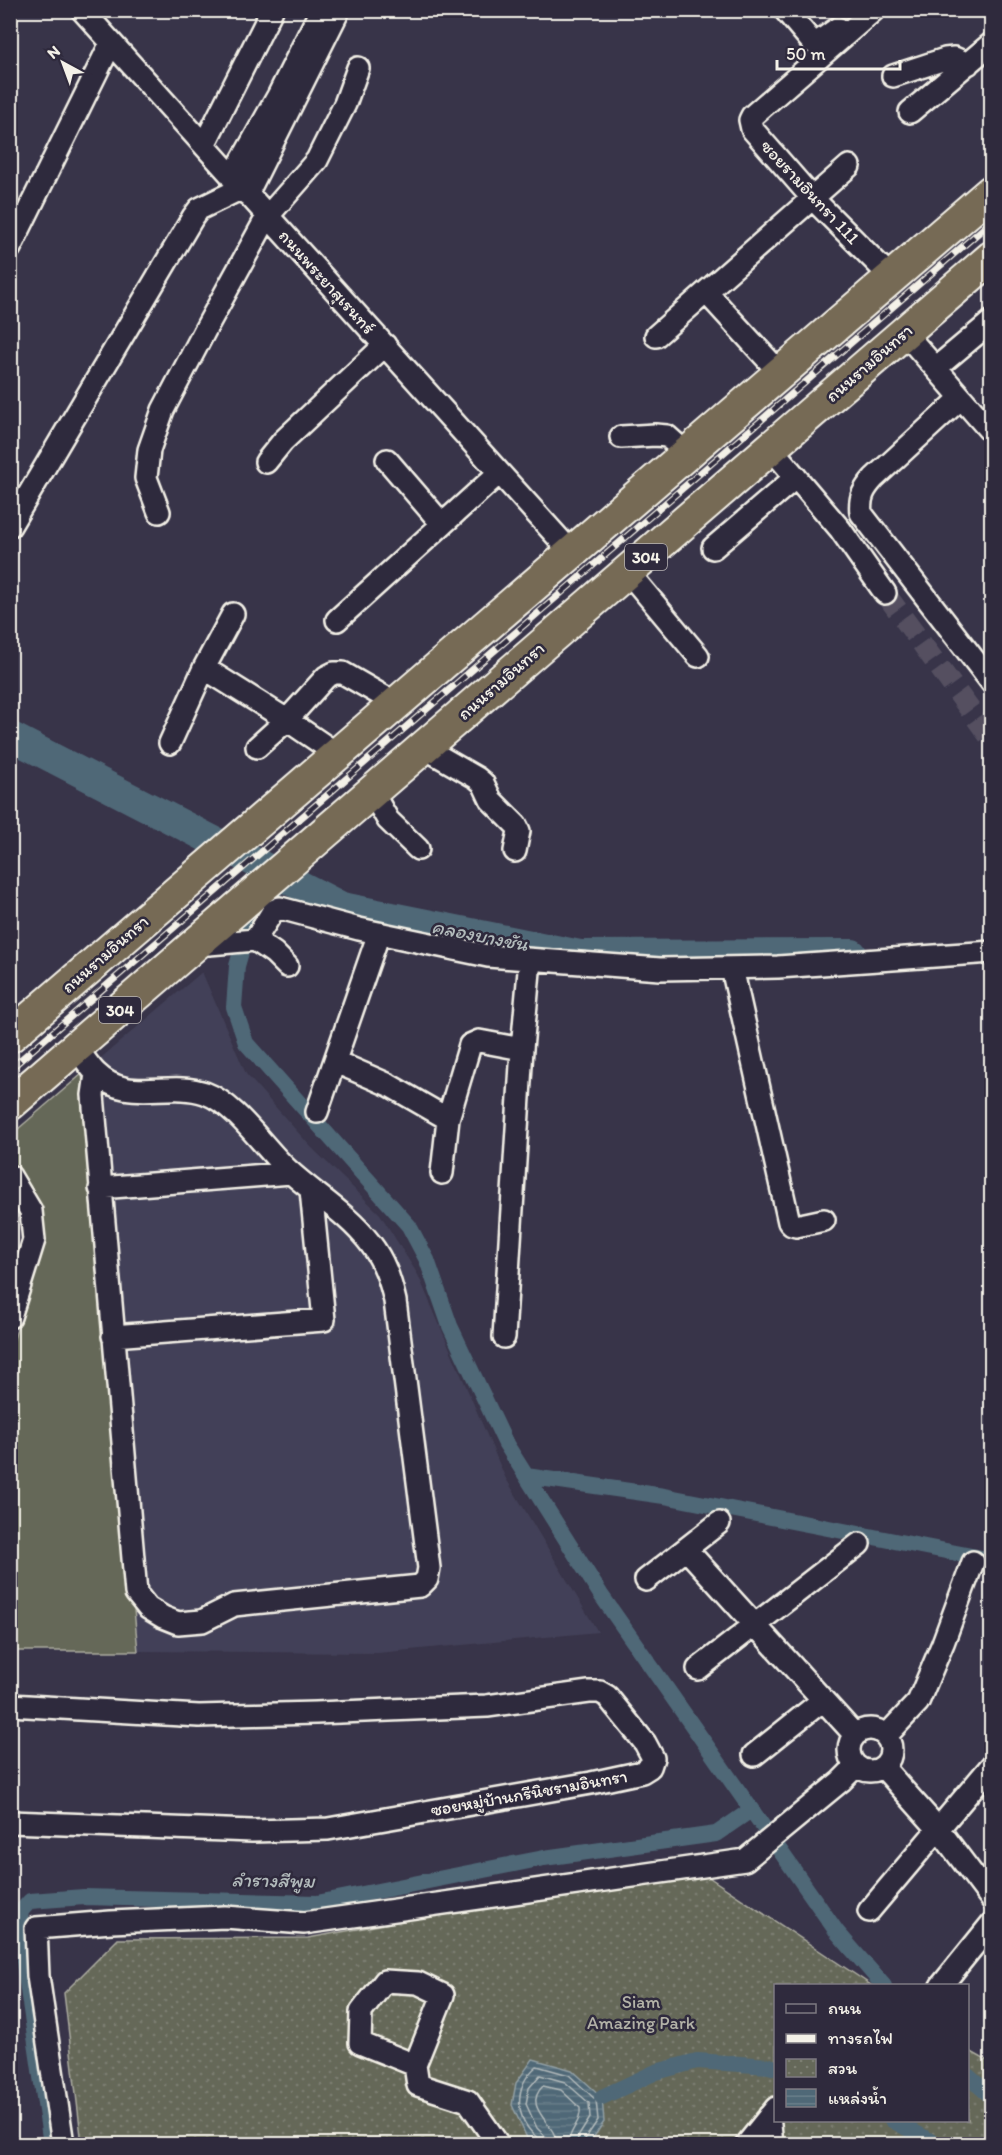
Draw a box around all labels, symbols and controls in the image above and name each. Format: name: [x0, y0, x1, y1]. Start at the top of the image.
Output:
north arrow: [33, 33, 93, 93]
scale bar: [777, 33, 900, 71]
text: N: [43, 41, 64, 63]
text: 50 m: [786, 43, 826, 65]
street label: ซอยรามอินทรา 111: [756, 135, 864, 249]
street label: ถนนพระยาสุเรนทร์: [274, 225, 380, 339]
street label: ถนนรามอินทรา: [821, 319, 917, 407]
road number: 304: [625, 544, 667, 570]
street label: ถนนรามอินทรา: [453, 637, 549, 725]
street label: ถนนรามอินทรา: [57, 910, 153, 998]
water label: คลองบางชัน: [430, 914, 531, 956]
road number: 304: [99, 997, 141, 1023]
street label: ซอยหมู่บ้านกรีนิชรามอินทรา: [429, 1765, 629, 1821]
water label: ลำรางสีพูม: [231, 1867, 316, 1894]
legend: [774, 1984, 969, 2122]
park label: Siam Amazing Park: [587, 1991, 696, 2034]
text: ถนน: [828, 1997, 862, 2019]
text: ทางรถไฟ: [828, 2027, 893, 2049]
text: สวน: [828, 2057, 858, 2079]
text: แหล่งน้ำ: [828, 2086, 887, 2109]

